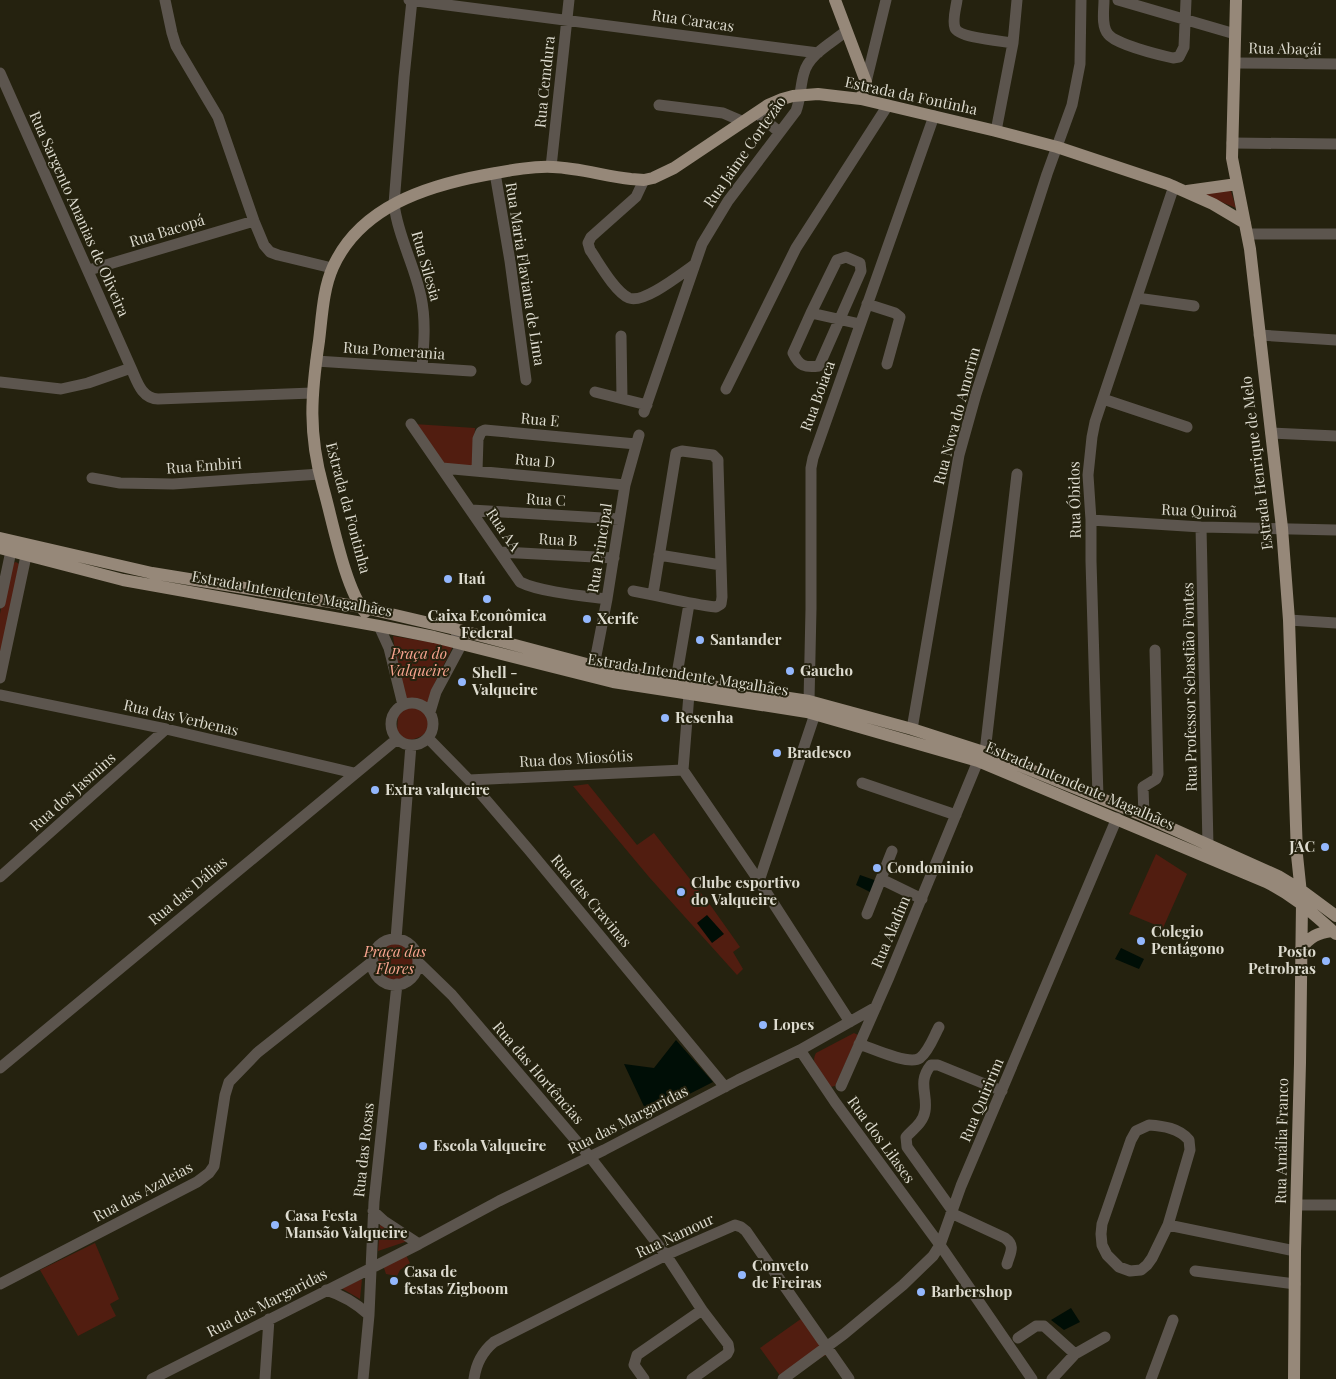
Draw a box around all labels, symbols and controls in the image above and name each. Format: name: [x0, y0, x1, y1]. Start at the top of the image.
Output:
street label: Rua Caracas: [651, 4, 736, 36]
street label: Rua Cemdura: [529, 34, 559, 129]
street label: Rua Abaçái: [1248, 37, 1323, 59]
street label: Estrada da Fontinha: [843, 71, 980, 119]
street label: Rua Jaime Cortezão: [698, 92, 790, 211]
street label: Rua Sargento Ananias de Oliveira: [25, 108, 135, 320]
street label: Rua Maria Flaviana de Lima: [502, 181, 550, 367]
street label: Rua Bacopá: [126, 209, 207, 251]
street label: Rua Silesia: [407, 228, 447, 304]
street label: Rua Pomerania: [342, 336, 446, 364]
street label: Rua Nova do Amorim: [928, 344, 984, 487]
street label: Rua Boiaca: [795, 357, 839, 434]
street label: Estrada Henrique de Melo: [1235, 375, 1277, 551]
street label: Rua E: [520, 407, 560, 431]
street label: Estrada da Fontinha: [322, 440, 376, 576]
street label: Rua D: [514, 448, 556, 472]
street label: Rua Embiri: [165, 452, 243, 478]
street label: Rua Óbidos: [1063, 461, 1085, 539]
street label: Rua C: [526, 488, 566, 510]
street label: Rua Quiroã: [1161, 499, 1238, 521]
street label: Rua Principal: [582, 502, 616, 594]
street label: Rua AA: [482, 504, 526, 555]
street label: Rua B: [538, 528, 578, 550]
street label: Estrada Intendente Magalhães: [190, 566, 394, 621]
place label: Itaú: [458, 568, 486, 588]
marker: Itaú: [442, 573, 454, 585]
street label: Rua Professor Sebastião Fontes: [1177, 582, 1201, 792]
marker: Caixa Econômica Federal: [481, 593, 493, 605]
place label: Caixa Econômica Federal: [428, 605, 547, 642]
place label: Xerife: [597, 608, 639, 628]
marker: Xerife: [581, 613, 593, 625]
place label: Santander: [710, 629, 781, 649]
marker: Santander: [694, 634, 706, 646]
park label: Praça do Valqueire: [389, 643, 450, 680]
street label: Estrada Intendente Magalhães: [586, 648, 790, 700]
place label: Gaucho: [800, 660, 853, 680]
place label: Shell - Valqueire: [471, 662, 538, 699]
marker: Gaucho: [784, 665, 796, 677]
marker: Shell - Valqueire: [456, 676, 468, 688]
street label: Rua das Verbenas: [122, 694, 241, 740]
place label: Resenha: [675, 707, 734, 727]
marker: Resenha: [659, 712, 671, 724]
street label: Estrada Intendente Magalhães: [983, 736, 1178, 834]
place label: Bradesco: [787, 742, 851, 762]
street label: Rua dos Miosótis: [519, 745, 633, 771]
street label: Rua dos Jasmins: [25, 747, 120, 835]
marker: Bradesco: [771, 747, 783, 759]
place label: Extra valqueire: [385, 779, 490, 799]
marker: Extra valqueire: [369, 784, 381, 796]
place label: JAC: [1288, 836, 1315, 856]
marker: JAC: [1319, 841, 1331, 853]
street label: Rua das Cravinas: [547, 850, 636, 951]
street label: Rua das Dálias: [144, 851, 231, 929]
place label: Condominio: [887, 857, 973, 877]
marker: Condominio: [871, 862, 883, 874]
place label: Clube esportivo do Valqueire: [691, 872, 800, 909]
marker: Clube esportivo do Valqueire: [675, 886, 687, 898]
street label: Rua Aladim: [866, 892, 915, 971]
place label: Colegio Pentágono: [1151, 921, 1224, 958]
marker: Colegio Pentágono: [1135, 935, 1147, 947]
park label: Praça das Flores: [363, 941, 427, 978]
place label: Posto Petrobras: [1248, 941, 1316, 978]
marker: Posto Petrobras: [1320, 955, 1332, 967]
place label: Lopes: [773, 1014, 814, 1034]
street label: Rua das Hortências: [489, 1017, 589, 1128]
marker: Lopes: [757, 1019, 769, 1031]
street label: Rua Quiririm: [954, 1054, 1008, 1145]
street label: Rua Amália Franco: [1270, 1078, 1292, 1204]
street label: Rua das Margaridas: [564, 1080, 691, 1158]
street label: Rua dos Lilases: [844, 1092, 920, 1187]
street label: Rua das Rosas: [348, 1102, 378, 1198]
place label: Escola Valqueire: [433, 1135, 547, 1155]
marker: Escola Valqueire: [417, 1140, 429, 1152]
street label: Rua das Azaleias: [89, 1156, 196, 1226]
place label: Casa Festa Mansão Valqueire: [285, 1205, 408, 1242]
street label: Rua Namour: [632, 1208, 717, 1262]
marker: Casa Festa Mansão Valqueire: [269, 1219, 281, 1231]
place label: Conveto de Freiras: [752, 1255, 822, 1292]
place label: Casa de festas Zigboom: [404, 1261, 509, 1298]
street label: Rua das Margaridas: [203, 1263, 330, 1341]
marker: Conveto de Freiras: [736, 1269, 748, 1281]
marker: Casa de festas Zigboom: [388, 1275, 400, 1287]
place label: Barbershop: [931, 1281, 1012, 1301]
marker: Barbershop: [915, 1286, 927, 1298]

